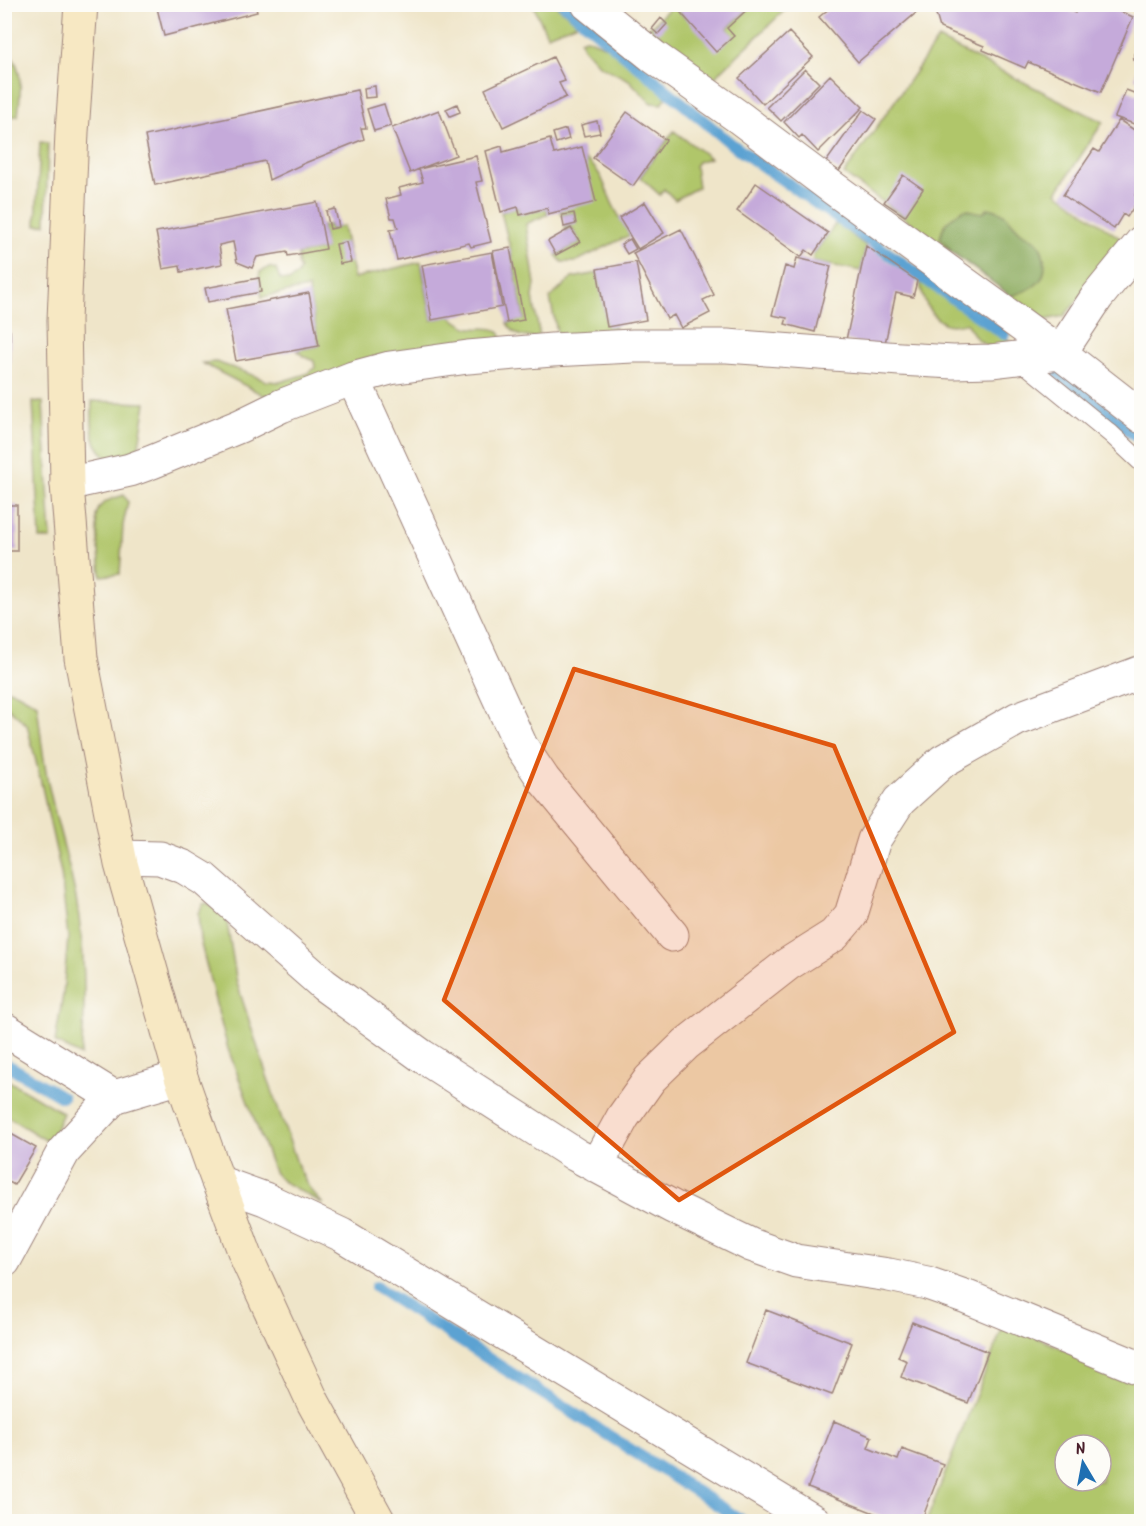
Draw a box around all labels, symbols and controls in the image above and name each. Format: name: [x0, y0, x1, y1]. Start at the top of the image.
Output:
north arrow: [1053, 1433, 1113, 1493]
text: N: [1074, 1437, 1088, 1463]

